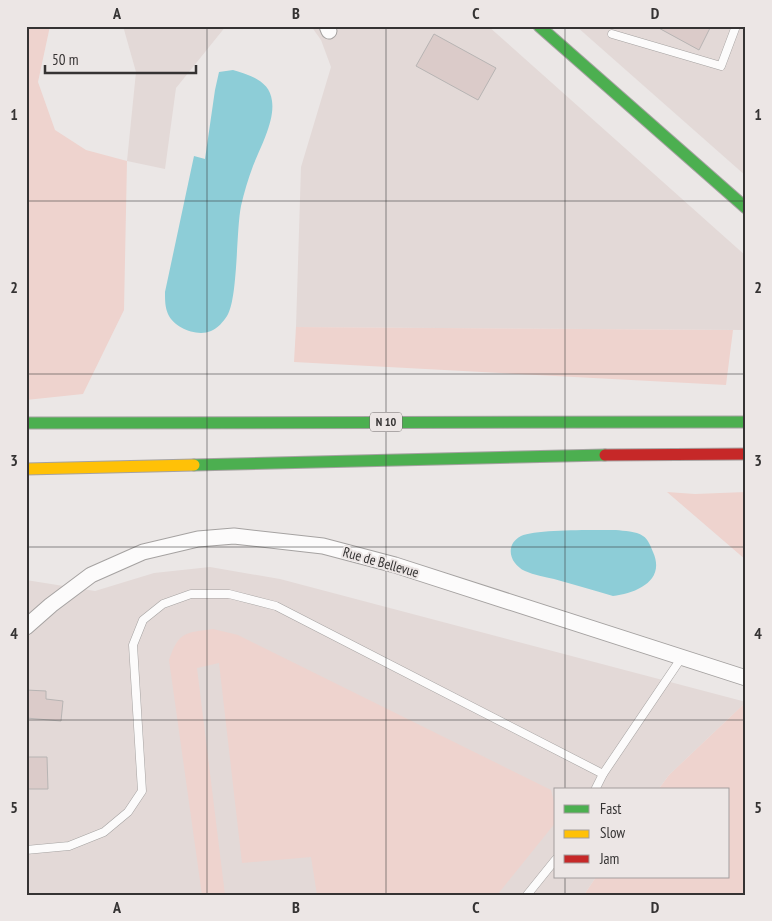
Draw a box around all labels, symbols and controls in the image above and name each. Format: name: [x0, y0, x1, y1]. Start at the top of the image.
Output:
text: A: [112, 3, 122, 23]
text: B: [292, 3, 300, 23]
text: C: [472, 3, 480, 23]
text: D: [651, 3, 660, 23]
scale bar: [45, 42, 196, 74]
text: 50 m: [52, 50, 78, 69]
text: 1: [10, 104, 18, 124]
text: 1: [754, 104, 762, 124]
text: 2: [10, 277, 18, 297]
text: 2: [754, 277, 762, 297]
road number: N 10: [370, 412, 402, 432]
text: 3: [10, 450, 18, 470]
text: 3: [754, 450, 762, 470]
street label: Rue de Bellevue: [341, 543, 421, 581]
text: 4: [10, 623, 18, 643]
text: 4: [754, 623, 762, 643]
legend: [554, 788, 730, 878]
text: 5: [10, 797, 18, 817]
text: 5: [754, 797, 762, 817]
text: Fast: [600, 799, 621, 818]
text: Slow: [600, 823, 625, 842]
text: Jam: [599, 849, 619, 868]
text: A: [112, 897, 122, 917]
text: B: [292, 897, 300, 917]
text: C: [472, 897, 480, 917]
text: D: [651, 897, 660, 917]

